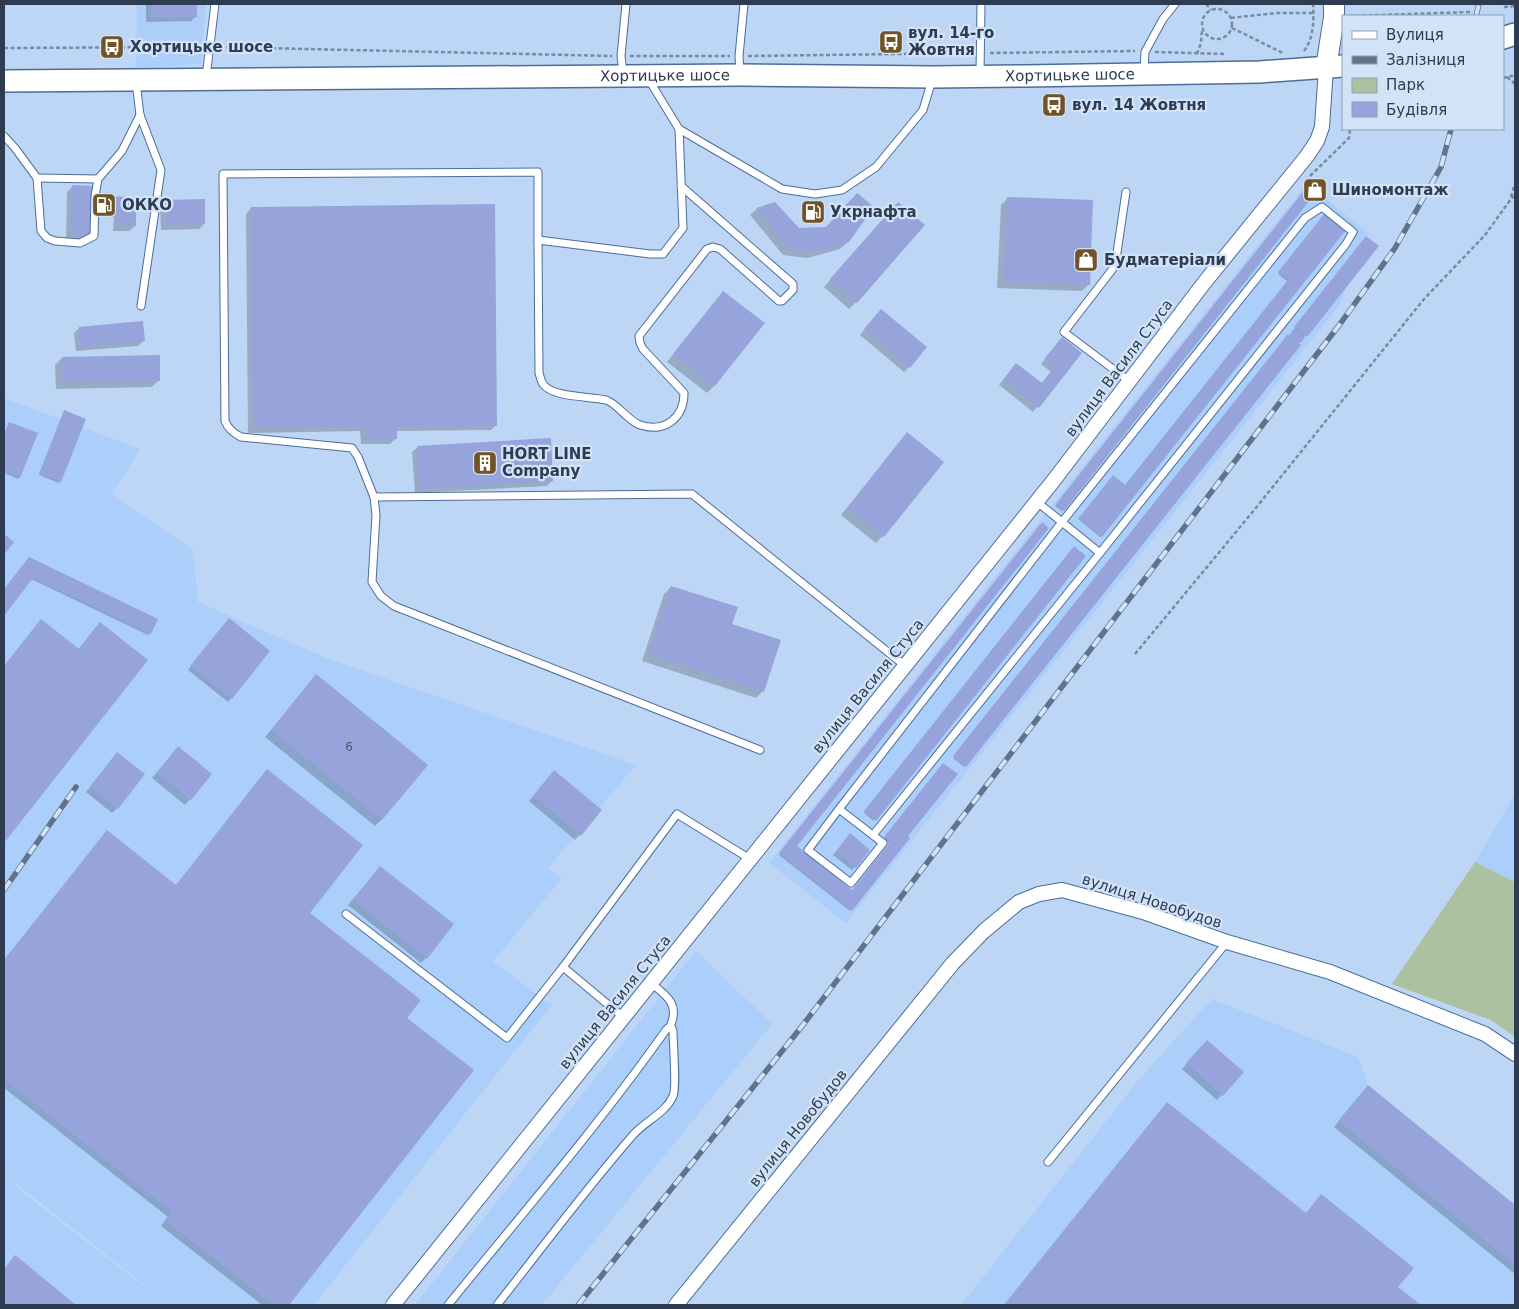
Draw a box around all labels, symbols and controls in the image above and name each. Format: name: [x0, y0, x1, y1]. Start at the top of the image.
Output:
legend: [1342, 15, 1504, 130]
place label: вул. 14-го Жовтня: [908, 24, 994, 59]
text: Вулиця: [1386, 26, 1444, 44]
bus stop icon: вул. 14-го Жовтня: [878, 29, 904, 55]
bus stop icon: Хортицьке шосе: [99, 34, 125, 60]
place label: Хортицьке шосе: [130, 38, 273, 56]
text: Залізниця: [1386, 51, 1465, 69]
street label: Хортицьке шосе: [1005, 65, 1135, 85]
street label: Хортицьке шосе: [600, 66, 730, 85]
text: Парк: [1386, 76, 1425, 94]
bus stop icon: вул. 14 Жовтня: [1041, 92, 1067, 118]
place label: вул. 14 Жовтня: [1072, 96, 1206, 114]
text: Будівля: [1386, 101, 1447, 119]
shop icon: Шиномонтаж: [1302, 177, 1328, 203]
place label: Шиномонтаж: [1332, 181, 1448, 199]
fuel station icon: ОККО: [91, 192, 117, 218]
place label: ОККО: [122, 196, 172, 214]
fuel station icon: Укрнафта: [800, 199, 826, 225]
place label: Укрнафта: [830, 203, 917, 221]
shop icon: Будматеріали: [1073, 247, 1099, 273]
place label: Будматеріали: [1104, 251, 1226, 269]
street label: вулиця Василя Стуса: [1061, 296, 1177, 440]
place label: HORT LINE Company: [502, 445, 592, 480]
building icon: HORT LINE Company: [472, 450, 498, 476]
street label: вулиця Василя Стуса: [808, 615, 928, 757]
house number: 6: [345, 740, 353, 754]
street label: вулиця Новобудов: [1080, 870, 1224, 932]
street label: вулиця Василя Стуса: [555, 931, 675, 1073]
street label: вулиця Новобудов: [745, 1066, 851, 1190]

